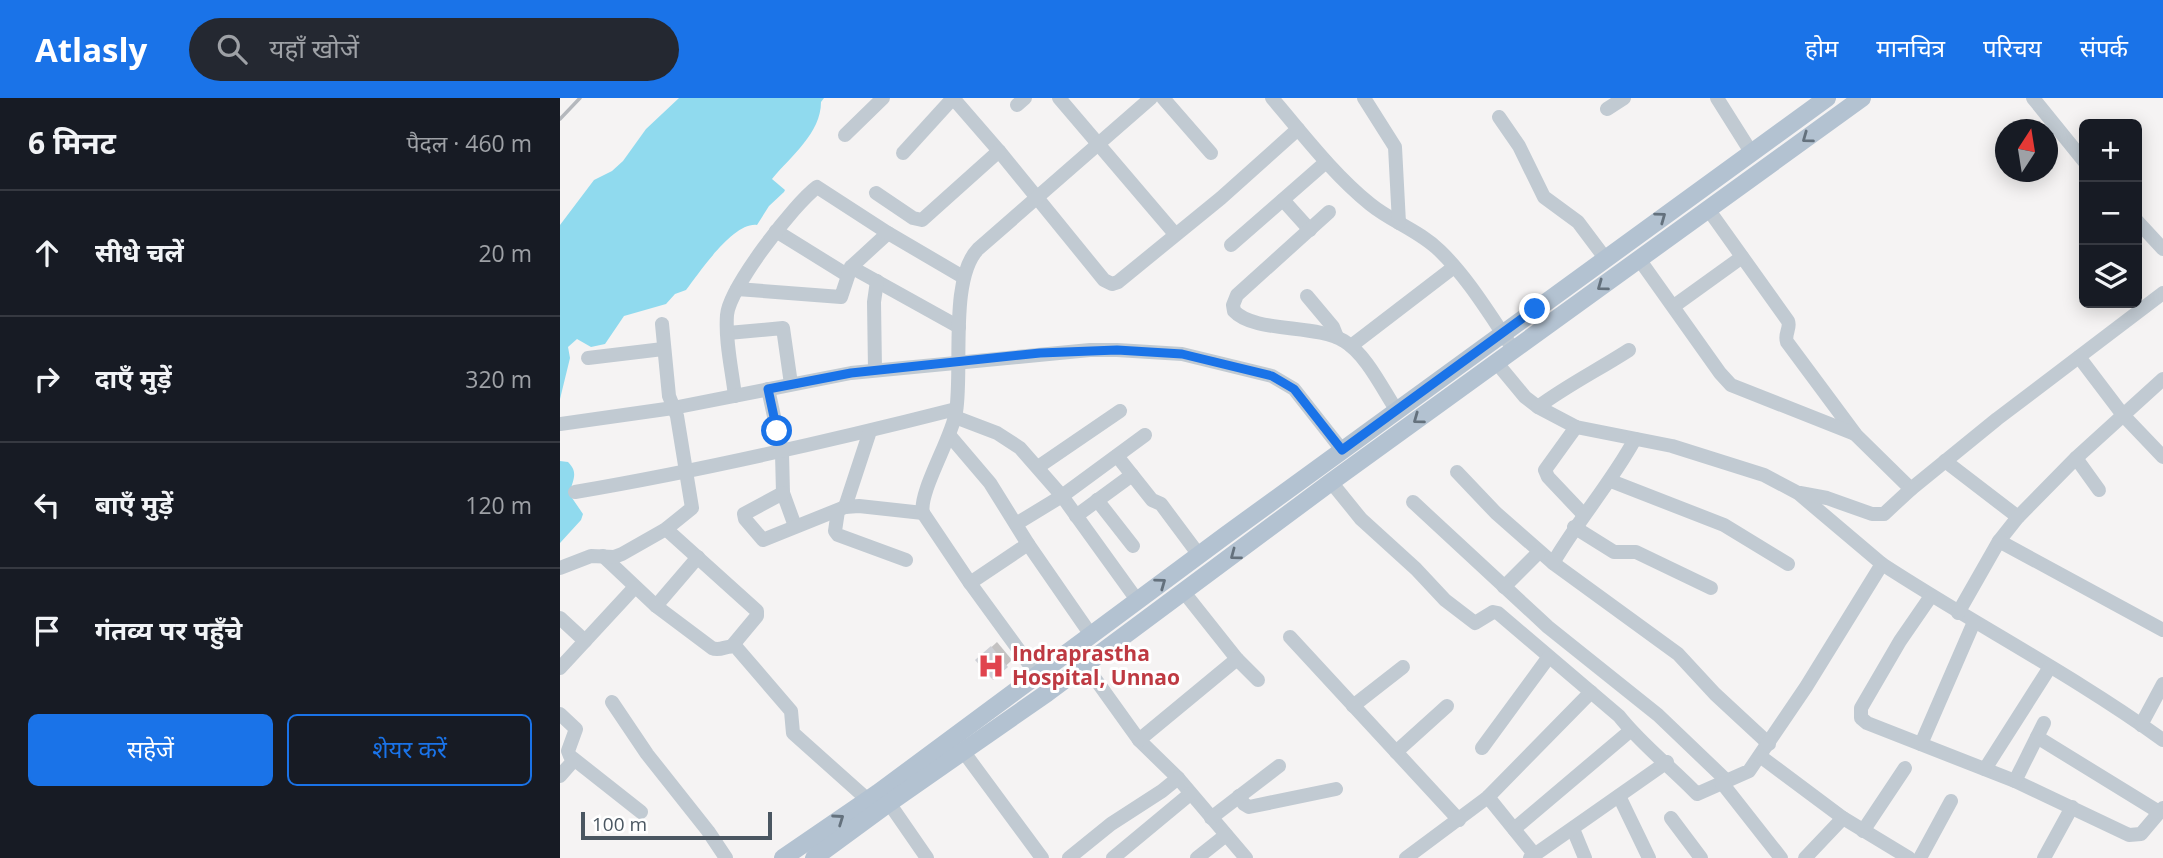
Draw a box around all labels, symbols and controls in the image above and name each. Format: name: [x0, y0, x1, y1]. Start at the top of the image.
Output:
search box: [189, 18, 679, 81]
text: Atlasly: [35, 27, 147, 72]
icon: search: [213, 30, 251, 68]
text: यहाँ खोजें: [269, 30, 359, 66]
text: होम: [1805, 31, 1838, 64]
text: मानचित्र: [1876, 31, 1945, 64]
text: परिचय: [1983, 31, 2042, 64]
text: संपर्क: [2080, 31, 2128, 64]
north arrow: [1995, 119, 2058, 182]
map controls: [2079, 119, 2142, 308]
button: +: [2079, 119, 2142, 182]
text: 6 मिनट: [28, 122, 116, 163]
text: पैदल · 460 m: [406, 127, 532, 159]
one-way arrow: [1802, 130, 1815, 142]
button: −: [2079, 182, 2142, 245]
one-way arrow: [1653, 213, 1666, 226]
icon: ahead: [28, 234, 66, 272]
text: सीधे चलें: [95, 234, 184, 270]
text: 20 m: [478, 237, 532, 269]
button: layers: [2079, 245, 2142, 308]
one-way arrow: [1597, 277, 1610, 290]
route end: [1519, 293, 1550, 324]
icon: right: [28, 360, 66, 398]
text: दाएँ मुड़ें: [95, 360, 172, 396]
text: 320 m: [465, 363, 532, 395]
one-way arrow: [1413, 411, 1426, 423]
route start: [761, 415, 792, 446]
icon: left: [28, 486, 66, 524]
text: बाएँ मुड़ें: [95, 486, 173, 522]
text: 120 m: [465, 489, 532, 521]
one-way arrow: [1231, 546, 1243, 559]
one-way arrow: [1153, 579, 1165, 591]
icon: arrive: [28, 612, 66, 650]
text: गंतव्य पर पहुँचे: [95, 612, 242, 648]
place label: Indraprastha Hospital, Unnao: [1012, 639, 1180, 691]
hospital icon: Indraprastha Hospital, Unnao: [976, 651, 1006, 681]
button: सहेजें: [28, 714, 273, 786]
button: शेयर करें: [287, 714, 532, 786]
scale bar: [581, 809, 772, 841]
text: 100 m: [592, 811, 647, 837]
one-way arrow: [831, 815, 844, 827]

